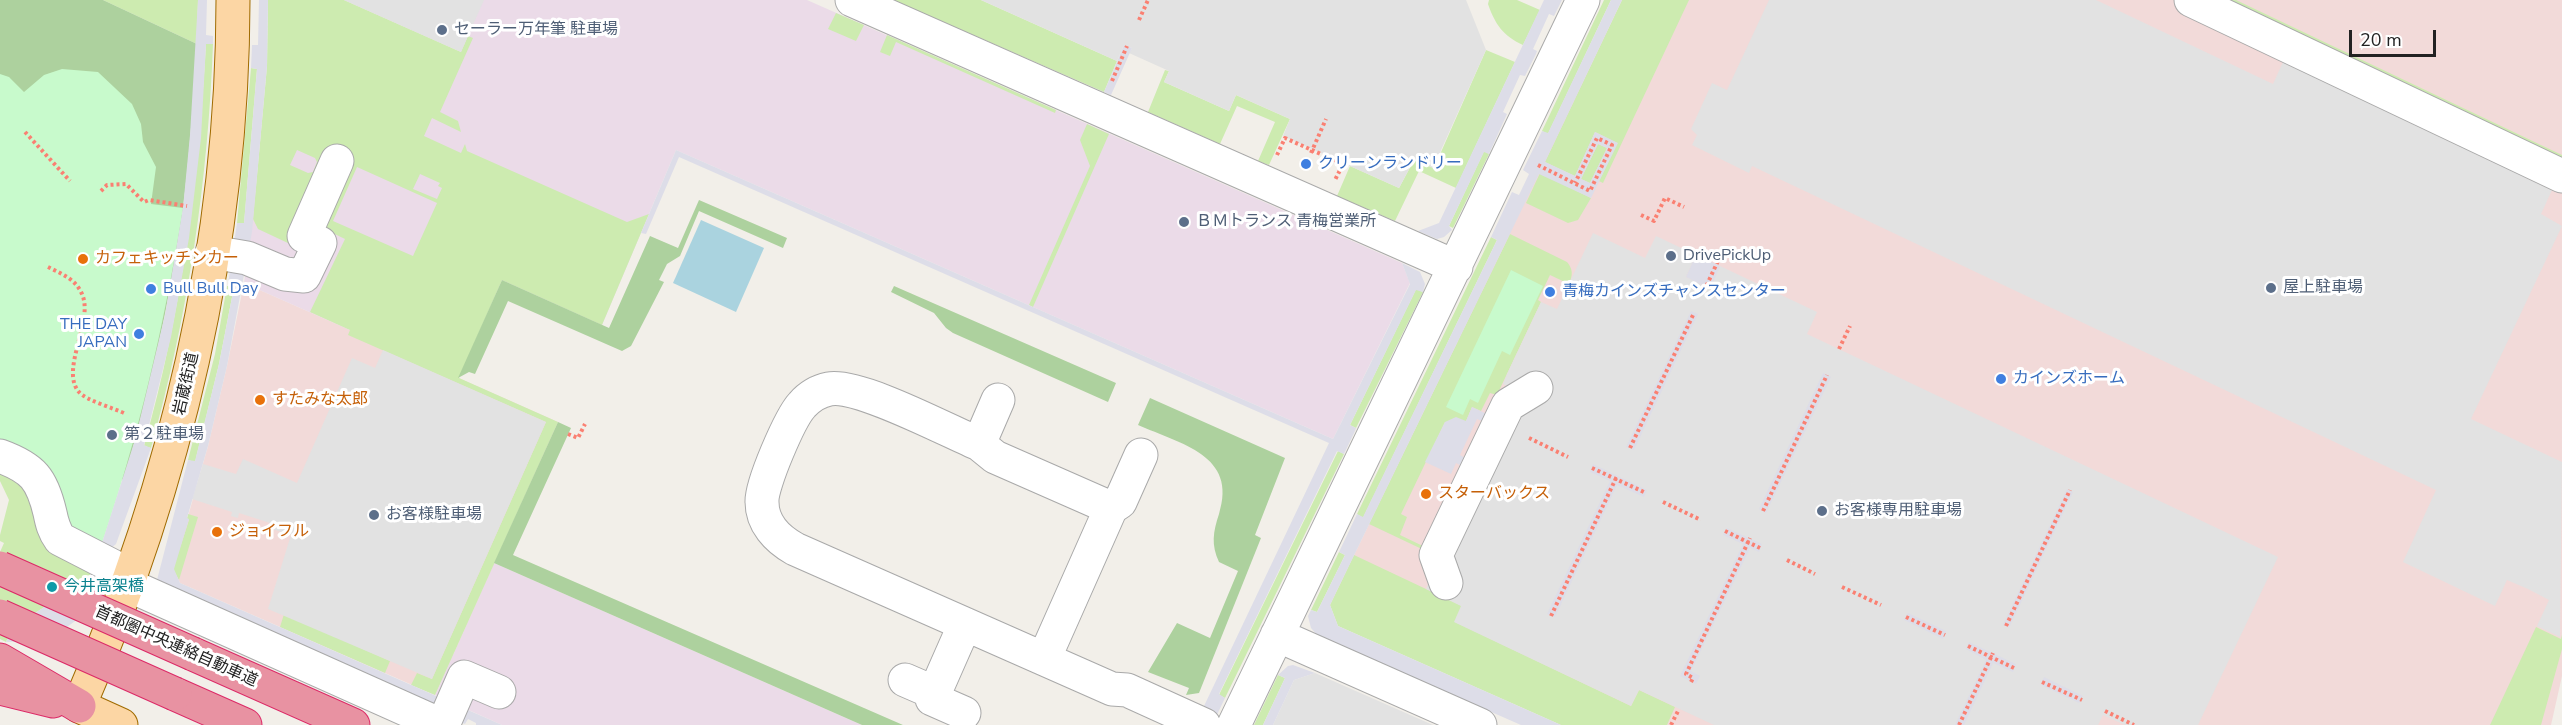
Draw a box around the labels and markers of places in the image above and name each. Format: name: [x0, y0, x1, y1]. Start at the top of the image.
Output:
place label: セーラー万年筆 駐車場: [454, 20, 618, 40]
marker: セーラー万年筆 駐車場: [435, 23, 449, 37]
place label: クリーンランドリー: [1318, 154, 1462, 174]
marker: クリーンランドリー: [1299, 157, 1313, 171]
place label: ＢＭトランス 青梅営業所: [1196, 212, 1376, 232]
marker: ＢＭトランス 青梅営業所: [1177, 215, 1191, 229]
place label: DrivePickUp: [1683, 246, 1771, 266]
place label: カフェキッチンカー: [95, 249, 239, 269]
marker: DrivePickUp: [1664, 249, 1678, 263]
marker: カフェキッチンカー: [76, 252, 90, 266]
place label: 屋上駐車場: [2283, 278, 2363, 298]
place label: Bull Bull Day: [163, 279, 258, 299]
marker: 屋上駐車場: [2264, 281, 2278, 295]
marker: Bull Bull Day: [144, 282, 158, 296]
place label: 青梅カインズチャンスセンター: [1562, 282, 1786, 302]
marker: 青梅カインズチャンスセンター: [1543, 285, 1557, 299]
place label: THE DAY JAPAN: [60, 315, 127, 353]
marker: THE DAY JAPAN: [132, 327, 146, 341]
place label: カインズホーム: [2013, 369, 2125, 389]
marker: カインズホーム: [1994, 372, 2008, 386]
place label: すたみな太郎: [272, 390, 368, 410]
marker: すたみな太郎: [253, 393, 267, 407]
place label: 第２駐車場: [124, 425, 204, 445]
marker: 第２駐車場: [105, 428, 119, 442]
place label: スターバックス: [1438, 484, 1550, 504]
marker: スターバックス: [1419, 487, 1433, 501]
place label: お客様専用駐車場: [1834, 501, 1962, 521]
marker: お客様専用駐車場: [1815, 504, 1829, 518]
place label: お客様駐車場: [386, 505, 482, 525]
marker: お客様駐車場: [367, 508, 381, 522]
place label: ジョイフル: [229, 522, 309, 542]
marker: ジョイフル: [210, 525, 224, 539]
place label: 今井高架橋: [64, 577, 144, 597]
marker: 今井高架橋: [45, 580, 59, 594]

